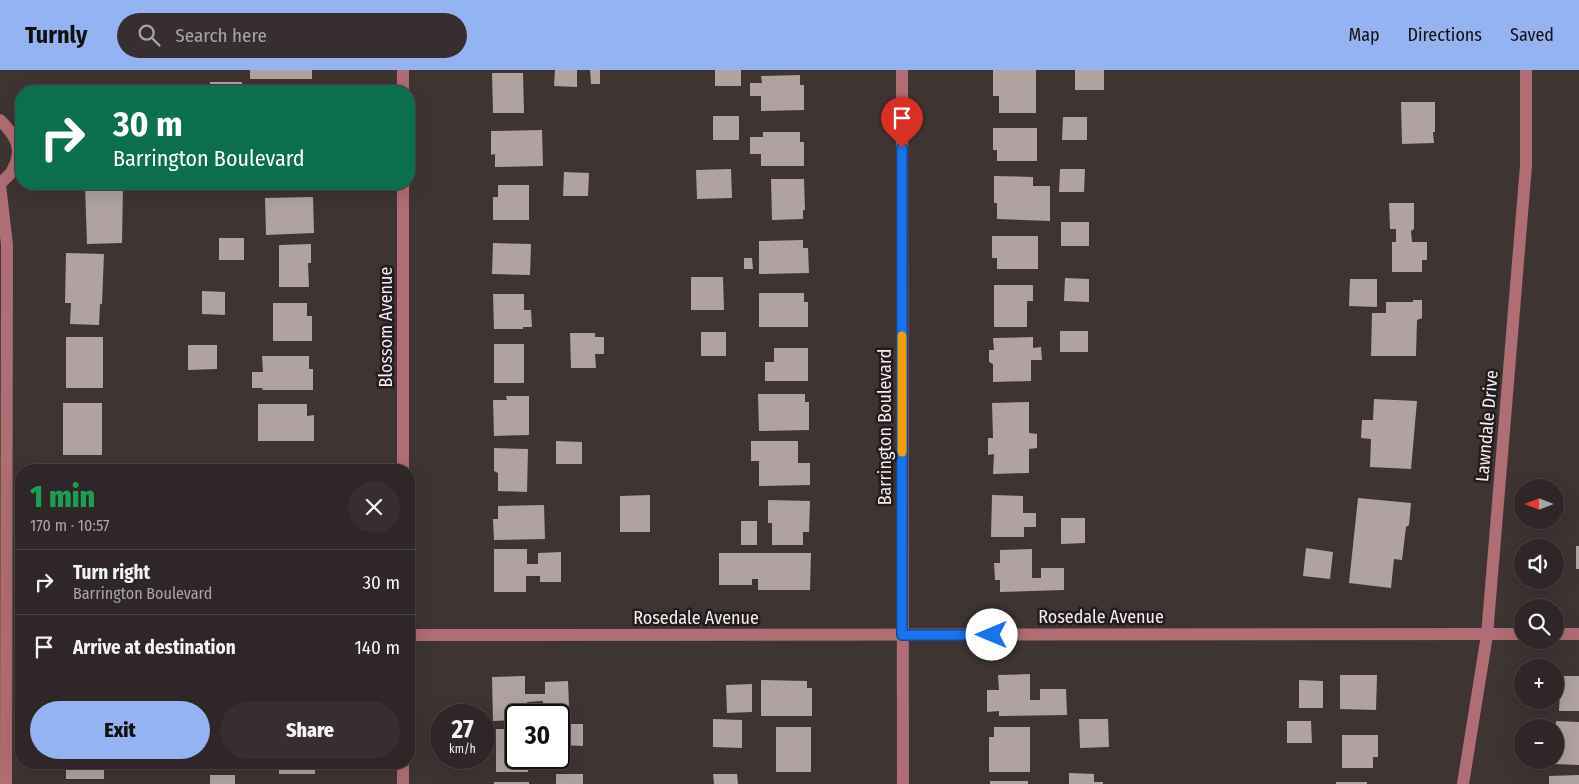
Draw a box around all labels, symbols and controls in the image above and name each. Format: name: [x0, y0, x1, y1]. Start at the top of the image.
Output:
search box: [117, 13, 467, 58]
text: Turnly: [25, 21, 87, 49]
icon: search: [135, 21, 163, 49]
text: Search here: [175, 24, 267, 47]
text: Map: [1348, 24, 1380, 46]
text: Directions: [1408, 24, 1482, 46]
text: Saved: [1510, 24, 1554, 46]
pin: [881, 97, 923, 148]
text: 30 m: [113, 103, 183, 145]
icon: arrive: [888, 104, 916, 132]
icon: right: [30, 105, 95, 170]
text: Barrington Boulevard: [113, 145, 305, 172]
street label: Blossom Avenue: [375, 267, 397, 387]
street label: Barrington Boulevard: [874, 349, 896, 505]
street label: Lawndale Drive: [1471, 369, 1503, 483]
text: 1 min: [30, 479, 95, 515]
north arrow: [1514, 479, 1564, 529]
map controls: [1514, 479, 1564, 769]
button: close: [348, 481, 400, 533]
text: 170 m · 10:57: [30, 516, 109, 535]
button: sound: [1514, 539, 1564, 589]
text: Turn right: [73, 561, 150, 584]
icon: right: [30, 568, 58, 596]
text: 30 m: [362, 571, 400, 594]
text: Barrington Boulevard: [73, 584, 212, 603]
button: search: [1514, 599, 1564, 649]
street label: Rosedale Avenue: [1038, 606, 1164, 628]
street label: Rosedale Avenue: [633, 607, 759, 629]
position arrow: [965, 608, 1017, 660]
icon: arrive: [30, 633, 58, 661]
text: Arrive at destination: [73, 636, 236, 659]
text: 140 m: [354, 636, 400, 659]
button: +: [1514, 659, 1564, 709]
button: Exit: [30, 701, 210, 759]
button: Share: [220, 701, 400, 759]
speed limit sign: 30: [505, 704, 570, 769]
text: 27: [451, 715, 474, 745]
button: −: [1514, 719, 1564, 769]
text: km/h: [449, 742, 476, 756]

